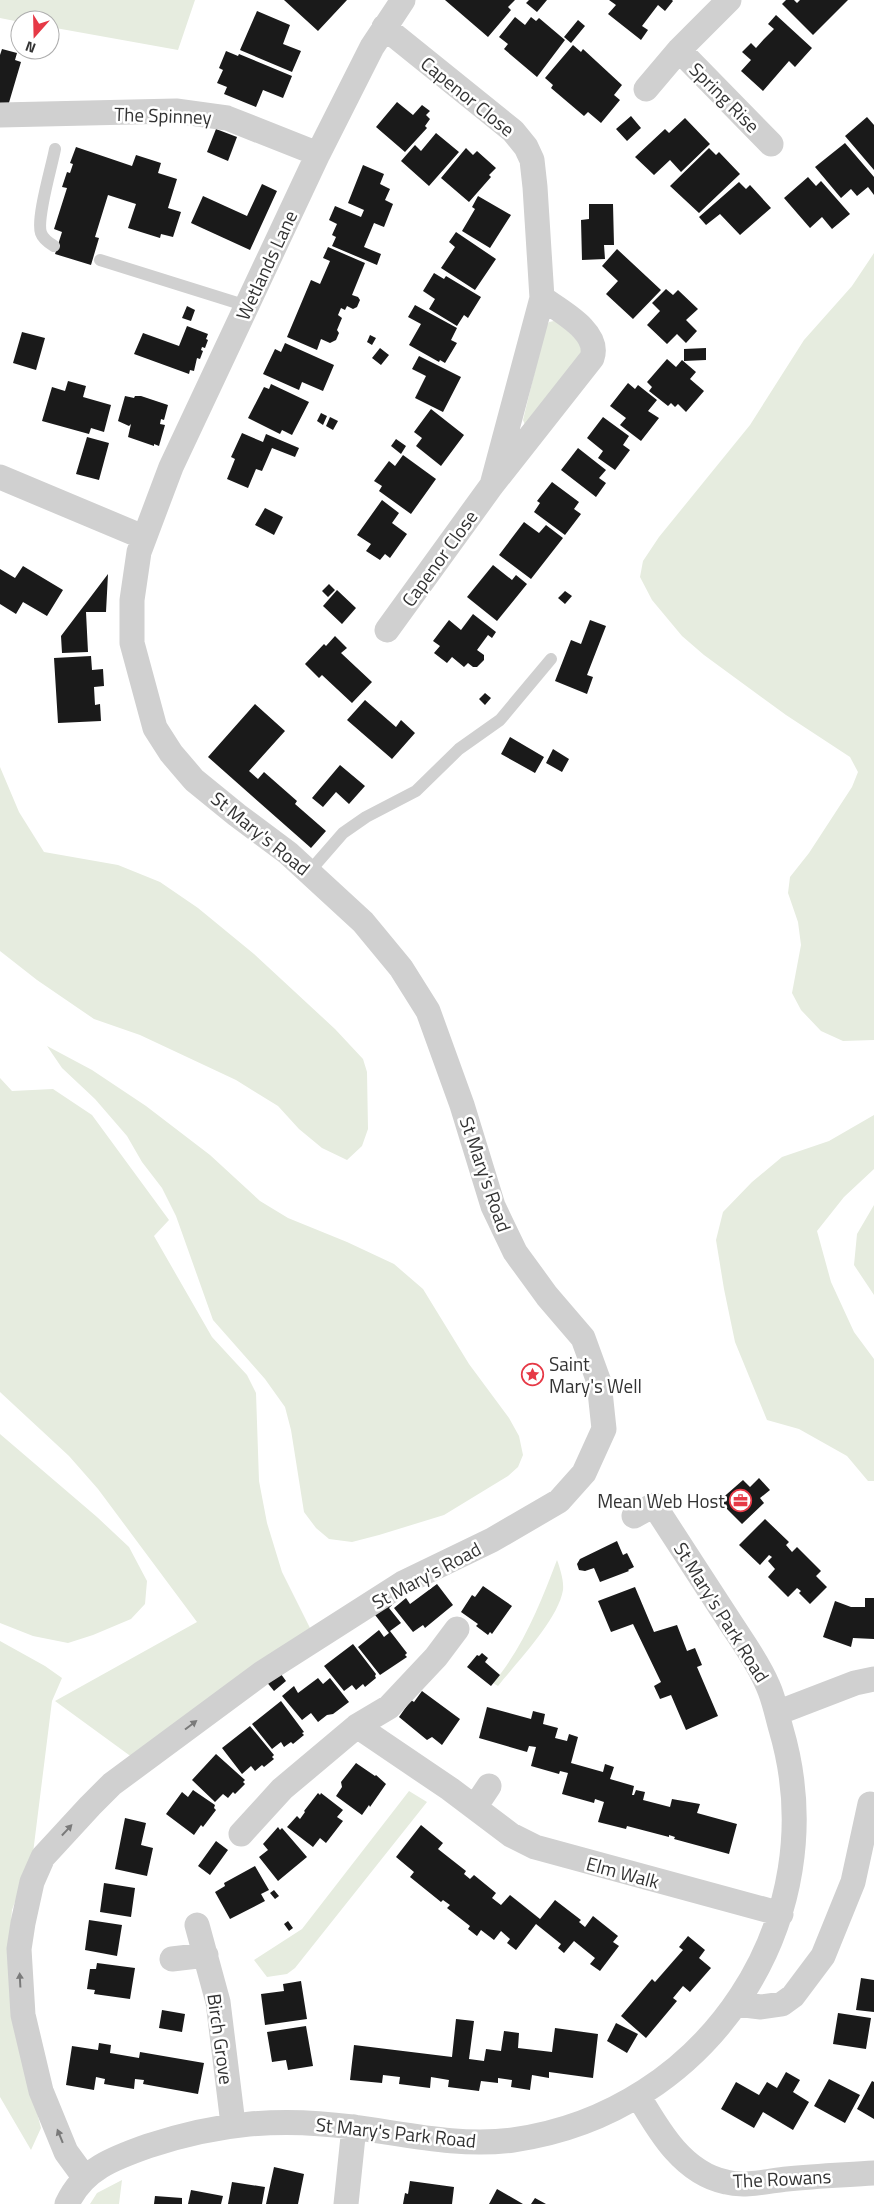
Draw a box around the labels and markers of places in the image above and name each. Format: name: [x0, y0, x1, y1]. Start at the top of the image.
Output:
place label: Saint Mary's Well: [549, 1349, 642, 1400]
place icon: Saint Mary's Well: [521, 1362, 545, 1386]
place label: Mean Web Host: [597, 1486, 725, 1515]
office icon: Mean Web Host: [729, 1488, 753, 1512]

